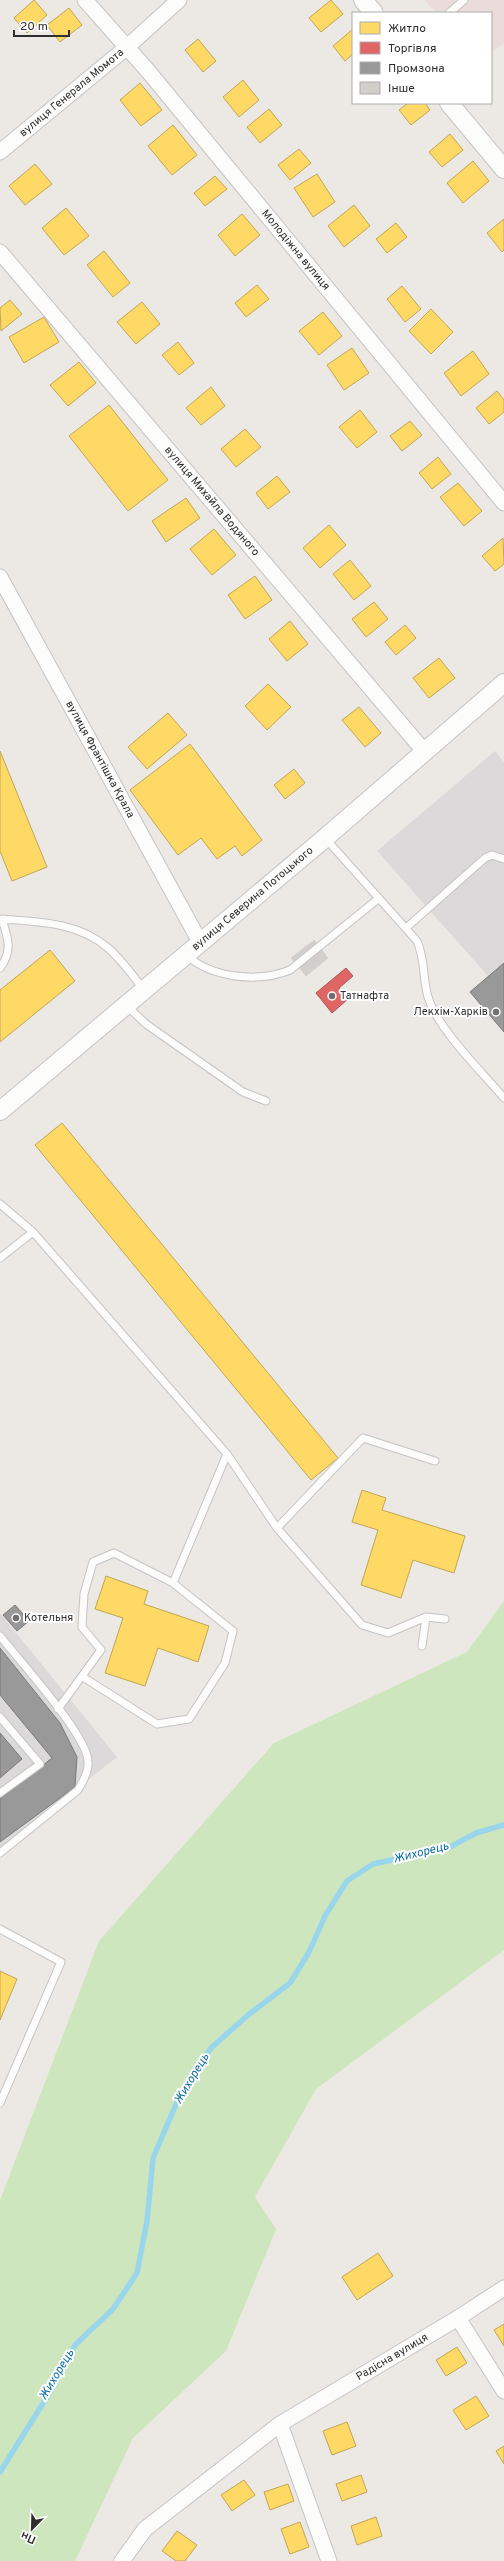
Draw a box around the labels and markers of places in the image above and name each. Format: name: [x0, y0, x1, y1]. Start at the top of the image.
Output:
place label: Татнафта: [340, 989, 389, 1003]
marker: Татнафта: [327, 991, 337, 1001]
place label: Лекхім-Харків: [413, 1005, 488, 1019]
marker: Лекхім-Харків: [491, 1007, 501, 1017]
place label: Котельня: [24, 1611, 73, 1625]
marker: Котельня: [11, 1613, 21, 1623]

